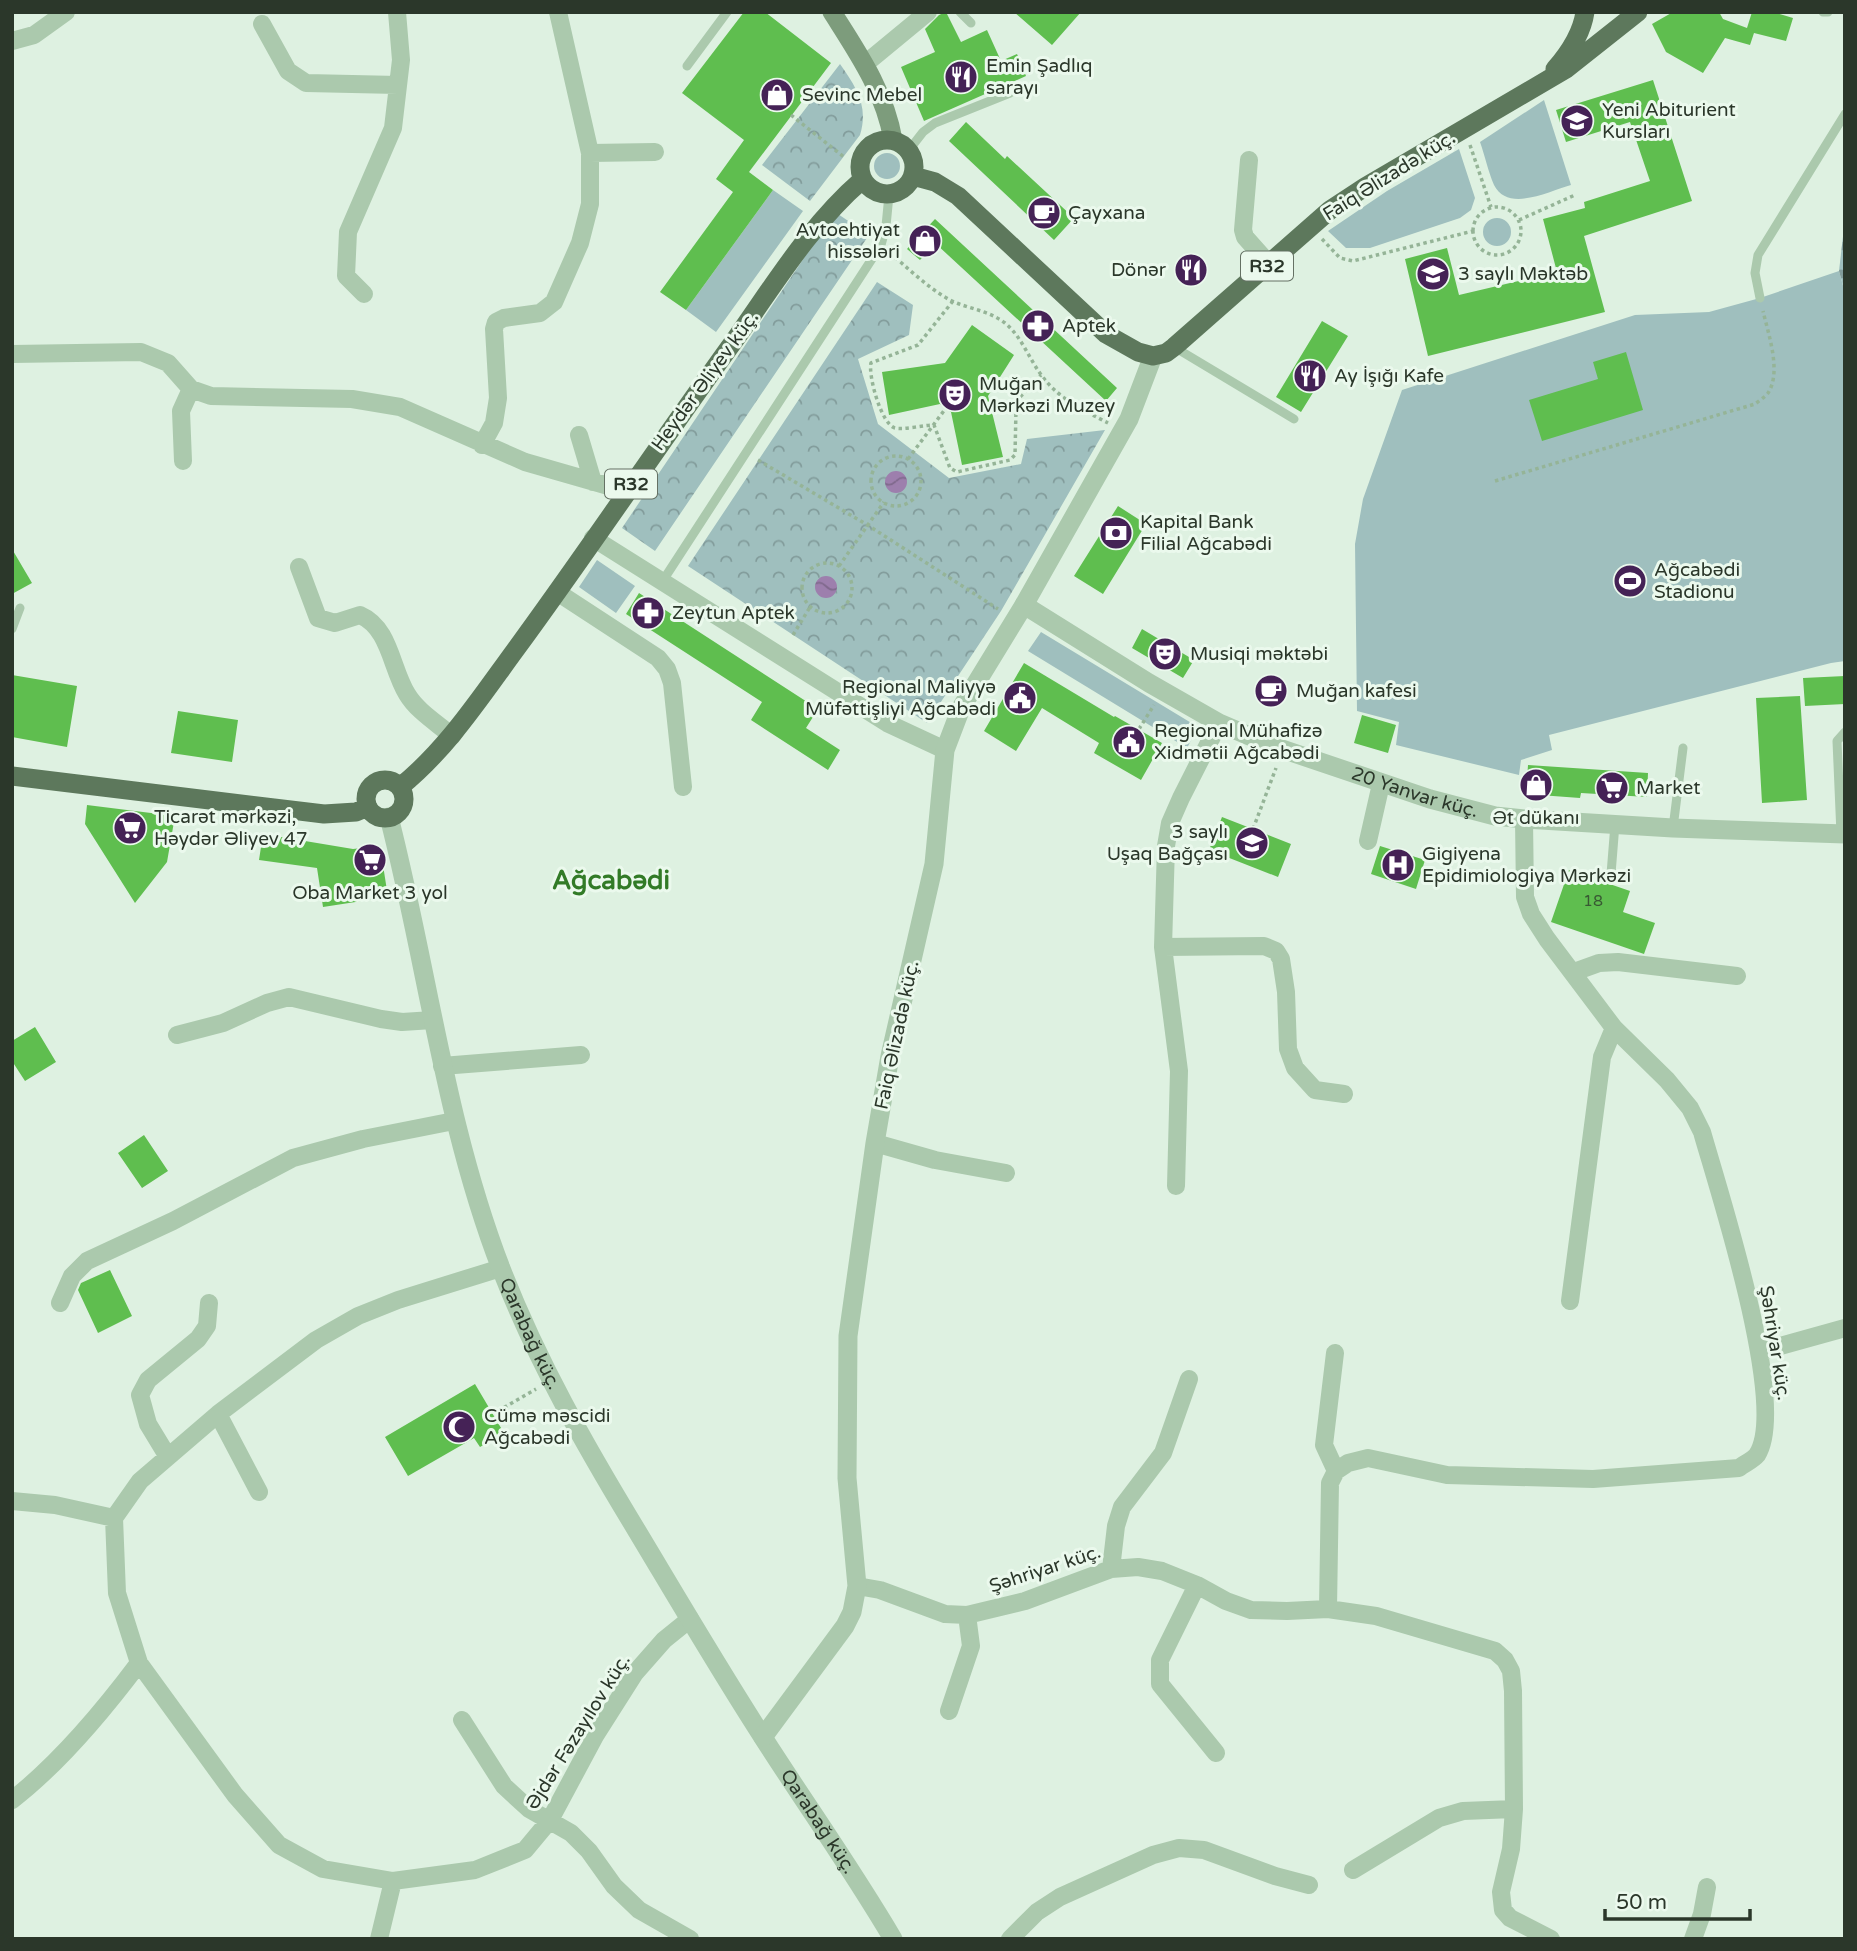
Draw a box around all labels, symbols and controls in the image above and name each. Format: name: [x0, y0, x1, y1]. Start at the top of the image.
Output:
place label: Emin Şadlıq sarayı: [986, 55, 1093, 99]
restaurant icon: Emin Şadlıq sarayı: [942, 58, 980, 96]
shop icon: Sevinc Mebel: [758, 76, 796, 114]
place label: Sevinc Mebel: [802, 84, 922, 106]
place label: Yeni Abiturient Kursları: [1602, 99, 1736, 143]
school or university icon: Yeni Abiturient Kursları: [1558, 102, 1596, 140]
street label: Faiq Əlizadə küç.: [1319, 127, 1459, 225]
cafe icon: Çayxana: [1025, 194, 1063, 232]
place label: Çayxana: [1068, 202, 1145, 224]
place label: Avtoehtiyat hissələri: [795, 219, 900, 263]
shop icon: Avtoehtiyat hissələri: [906, 222, 944, 260]
restaurant icon: Dönər: [1172, 251, 1210, 289]
road number: R32: [1241, 252, 1293, 280]
school or university icon: 3 saylı Məktəb: [1414, 255, 1452, 293]
place label: Dönər: [1111, 259, 1167, 281]
place label: 3 saylı Məktəb: [1458, 263, 1588, 285]
street label: Heydər Əliyev küç.: [647, 307, 763, 455]
pharmacy icon: Aptek: [1019, 307, 1057, 345]
place label: Aptek: [1062, 315, 1116, 337]
restaurant icon: Ay İşığı Kafe: [1291, 357, 1329, 395]
place label: Ay İşığı Kafe: [1334, 365, 1444, 387]
place label: Muğan Mərkəzi Muzey: [979, 373, 1115, 417]
theatre icon: Muğan Mərkəzi Muzey: [936, 376, 974, 414]
road number: R32: [605, 470, 657, 498]
place label: Kapital Bank Filial Ağcabədi: [1140, 511, 1272, 555]
bank icon: Kapital Bank Filial Ağcabədi: [1097, 514, 1135, 552]
place label: Ağcabədi Stadionu: [1654, 559, 1740, 603]
sports icon: Ağcabədi Stadionu: [1611, 562, 1649, 600]
pharmacy icon: Zeytun Aptek: [629, 594, 667, 632]
place label: Zeytun Aptek: [672, 602, 795, 624]
theatre icon: Musiqi məktəbi: [1146, 635, 1184, 673]
place label: Musiqi məktəbi: [1190, 643, 1328, 665]
cafe icon: Muğan kafesi: [1252, 672, 1290, 710]
place label: Regional Maliyyə Müfəttişliyi Ağcabədi: [805, 676, 996, 720]
public building icon: Regional Maliyyə Müfəttişliyi Ağcabədi: [1001, 679, 1039, 717]
place label: Muğan kafesi: [1296, 680, 1417, 702]
place label: Regional Mühafizə Xidmətii Ağcabədi: [1154, 720, 1322, 764]
public building icon: Regional Mühafizə Xidmətii Ağcabədi: [1110, 723, 1148, 761]
street label: 20 Yanvar küç.: [1349, 762, 1481, 822]
shop icon: Әt dükanı: [1517, 766, 1555, 804]
supermarket icon: Market: [1593, 769, 1631, 807]
place label: Market: [1636, 777, 1701, 799]
place label: Ticarət mərkəzi, Həydər Əliyev 47: [154, 806, 308, 850]
place label: Әt dükanı: [1492, 807, 1580, 829]
supermarket icon: Ticarət mərkəzi, Həydər Əliyev 47: [111, 809, 149, 847]
place label: 3 saylı Uşaq Bağçası: [1107, 821, 1228, 865]
school or university icon: 3 saylı Uşaq Bağçası: [1233, 824, 1271, 862]
supermarket icon: Oba Market 3 yol: [351, 841, 389, 879]
place label: Gigiyena Epidimiologiya Mərkəzi: [1422, 843, 1631, 887]
hospital icon: Gigiyena Epidimiologiya Mərkəzi: [1379, 846, 1417, 884]
district label: Ağcabədi: [552, 865, 670, 896]
place label: Oba Market 3 yol: [292, 882, 448, 904]
house number: 18: [1583, 891, 1603, 911]
street label: Faiq Əlizadə küç.: [870, 959, 924, 1111]
street label: Qarabağ küç.: [495, 1275, 565, 1393]
street label: Şəhriyar küç.: [1755, 1284, 1795, 1402]
place label: Cümə məscidi Ağcabədi: [484, 1405, 611, 1449]
mosque icon: Cümə məscidi Ağcabədi: [440, 1408, 478, 1446]
street label: Şəhriyar küç.: [986, 1541, 1104, 1597]
street label: Əjdər Fəzayılov küç.: [521, 1650, 635, 1814]
street label: Qarabağ küç.: [776, 1765, 861, 1878]
scale bar: [1605, 1878, 1750, 1922]
text: 50 m: [1616, 1890, 1667, 1915]

